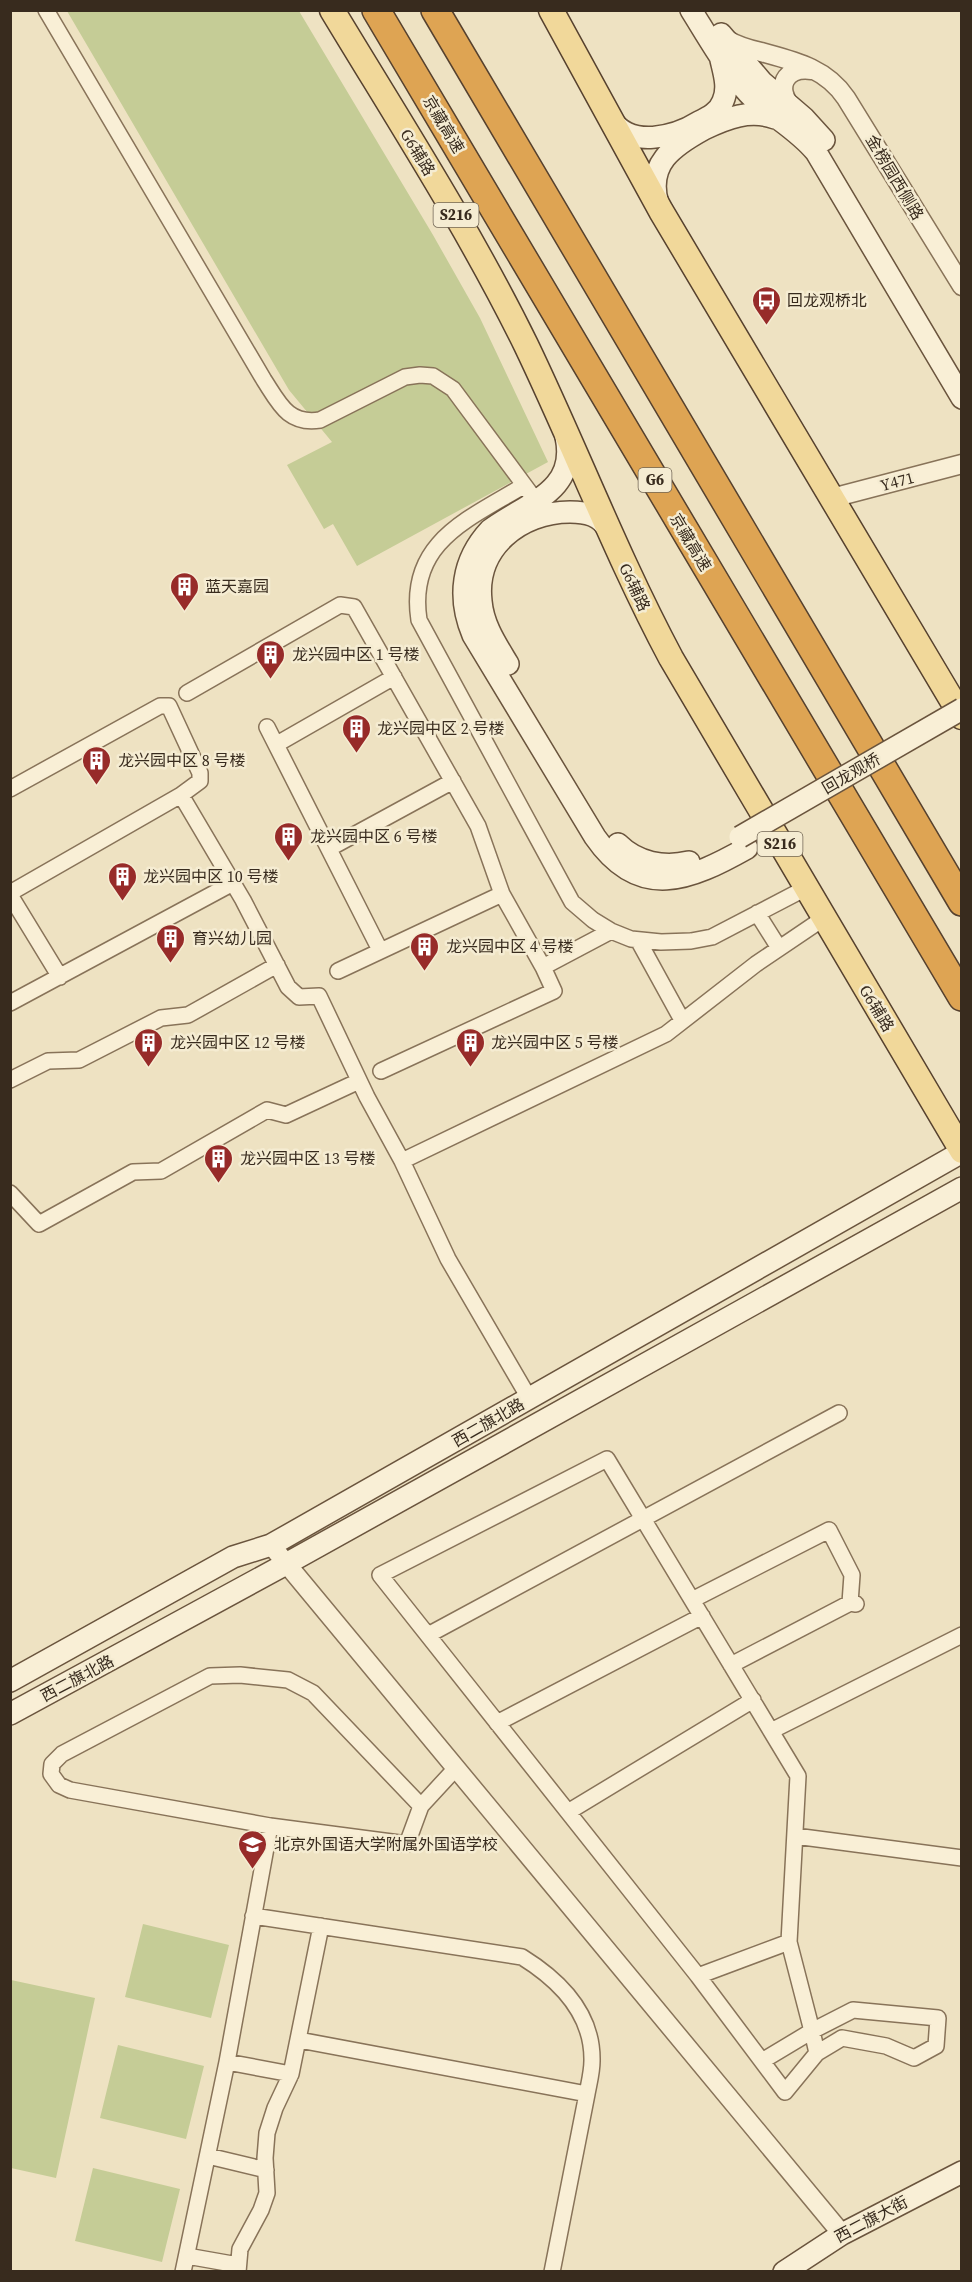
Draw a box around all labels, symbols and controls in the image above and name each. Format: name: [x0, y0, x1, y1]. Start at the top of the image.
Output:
street label: 京藏高速: [418, 91, 470, 157]
street label: G6辅路: [395, 125, 441, 179]
street label: 金榜园西侧路: [861, 130, 929, 224]
road number: S216: [434, 203, 478, 227]
bus stop icon: 回龙观桥北: [750, 284, 782, 326]
place label: 回龙观桥北: [787, 289, 867, 311]
street label: Y471: [878, 466, 916, 496]
road number: G6: [638, 468, 672, 492]
street label: 京藏高速: [665, 509, 717, 575]
street label: G6辅路: [614, 559, 656, 615]
building icon: 蓝天嘉园: [168, 570, 200, 612]
place label: 蓝天嘉园: [205, 575, 269, 597]
building icon: 龙兴园中区 1 号楼: [255, 638, 287, 680]
place label: 龙兴园中区 1 号楼: [292, 643, 419, 665]
building icon: 龙兴园中区 2 号楼: [340, 712, 372, 754]
place label: 龙兴园中区 2 号楼: [377, 717, 504, 739]
building icon: 龙兴园中区 8 号楼: [81, 744, 113, 786]
street label: 回龙观桥: [818, 747, 884, 799]
place label: 龙兴园中区 8 号楼: [118, 749, 245, 771]
building icon: 龙兴园中区 6 号楼: [273, 820, 305, 862]
place label: 龙兴园中区 6 号楼: [310, 825, 437, 847]
road number: S216: [758, 832, 802, 856]
building icon: 龙兴园中区 10 号楼: [106, 860, 138, 902]
place label: 龙兴园中区 10 号楼: [143, 865, 278, 887]
building icon: 育兴幼儿园: [155, 922, 187, 964]
place label: 育兴幼儿园: [192, 927, 272, 949]
building icon: 龙兴园中区 4 号楼: [409, 930, 441, 972]
place label: 龙兴园中区 4 号楼: [446, 935, 573, 957]
street label: G6辅路: [854, 981, 900, 1035]
building icon: 龙兴园中区 12 号楼: [133, 1026, 165, 1068]
building icon: 龙兴园中区 5 号楼: [454, 1026, 486, 1068]
place label: 龙兴园中区 12 号楼: [170, 1031, 305, 1053]
place label: 龙兴园中区 5 号楼: [491, 1031, 618, 1053]
building icon: 龙兴园中区 13 号楼: [203, 1142, 235, 1184]
place label: 龙兴园中区 13 号楼: [240, 1147, 375, 1169]
street label: 西二旗北路: [448, 1392, 528, 1452]
street label: 西二旗北路: [37, 1650, 117, 1706]
school or university icon: 北京外国语大学附属外国语学校: [237, 1828, 269, 1870]
place label: 北京外国语大学附属外国语学校: [274, 1833, 498, 1855]
street label: 西二旗大街: [831, 2191, 911, 2247]

